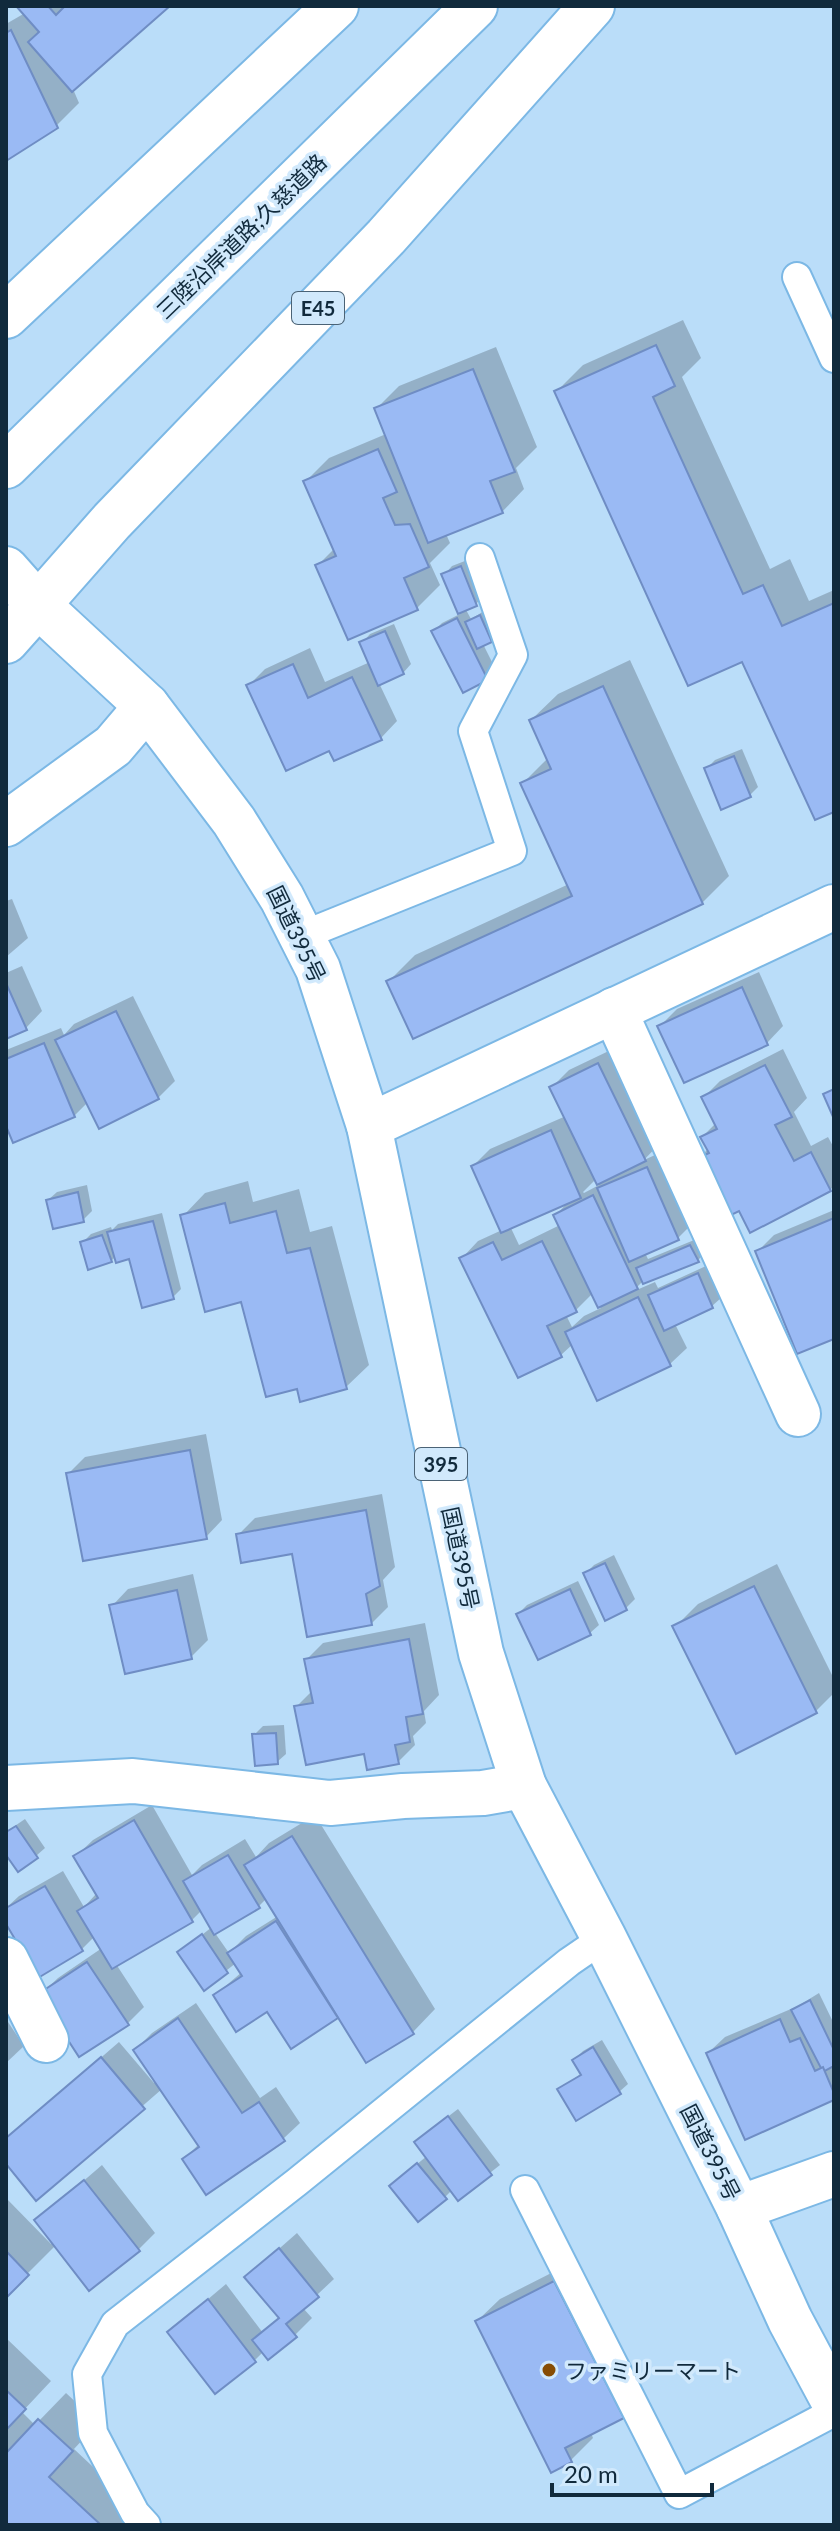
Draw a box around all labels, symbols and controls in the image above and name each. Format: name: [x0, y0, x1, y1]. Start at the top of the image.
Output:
street label: 三陸沿岸道路;久慈道路: [150, 148, 332, 324]
road number: E45: [292, 292, 344, 324]
street label: 国道395号: [262, 881, 332, 987]
road number: 395: [415, 1448, 467, 1480]
street label: 国道395号: [437, 1504, 485, 1612]
street label: 国道395号: [675, 2099, 747, 2205]
place label: ファミリーマート: [565, 2357, 741, 2384]
marker: ファミリーマート: [540, 2361, 558, 2379]
scale bar: [552, 2447, 712, 2497]
text: 20 m: [564, 2459, 618, 2488]

